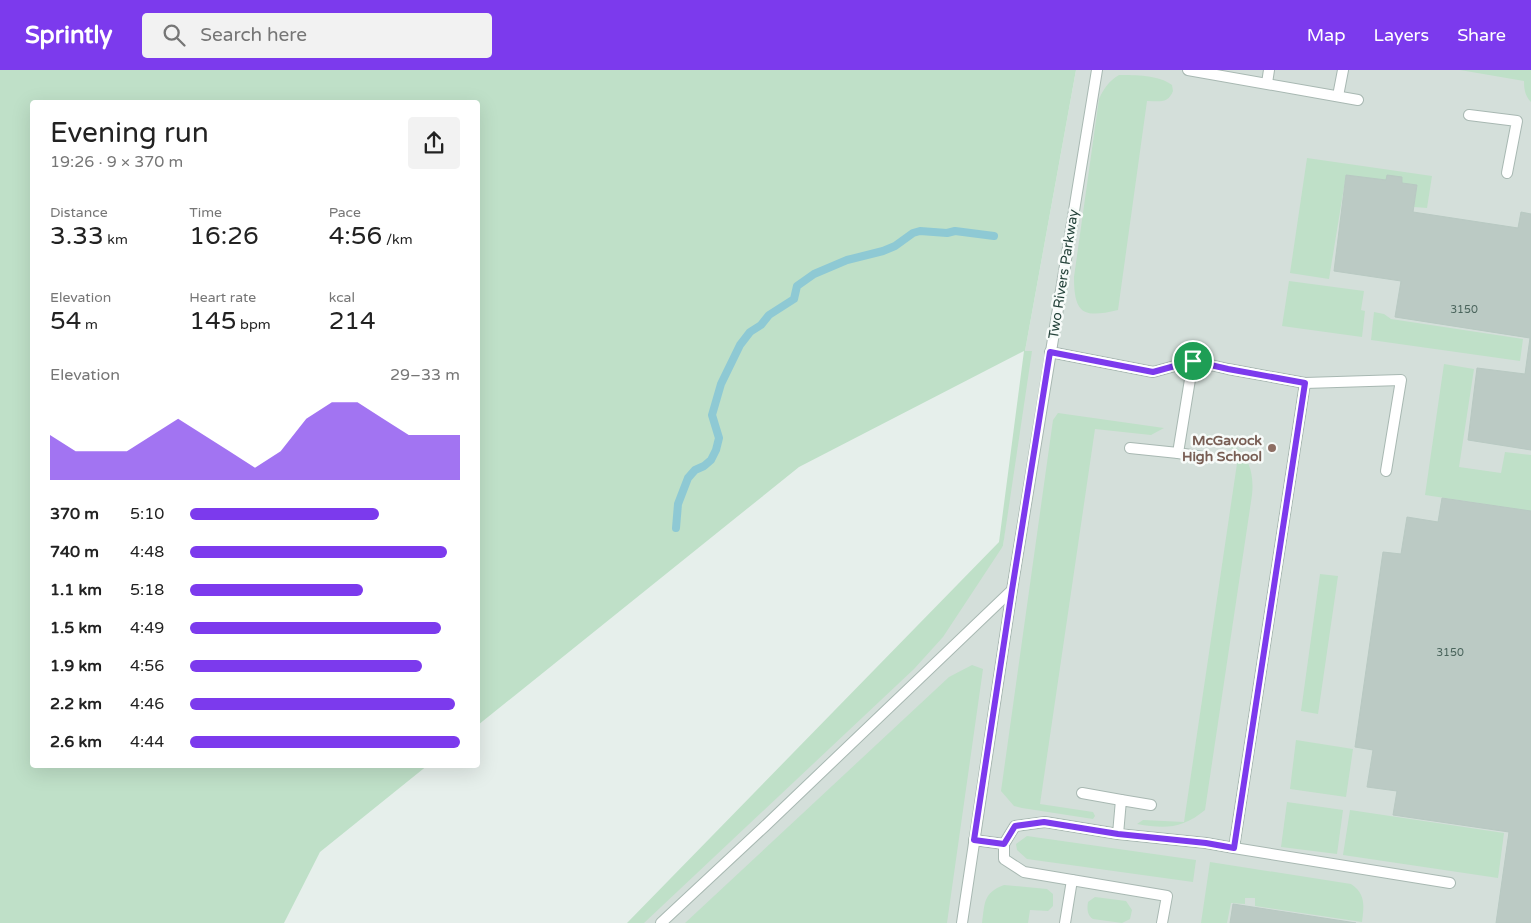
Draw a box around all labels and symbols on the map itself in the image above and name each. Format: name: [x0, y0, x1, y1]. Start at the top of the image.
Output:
street label: Two Rivers Parkway: [1045, 207, 1082, 340]
house number: 3150: [1450, 303, 1478, 316]
pin: [1172, 340, 1214, 382]
place label: McGavock High School: [1182, 432, 1262, 465]
marker: McGavock High School: [1266, 442, 1278, 454]
house number: 3150: [1436, 646, 1464, 659]

